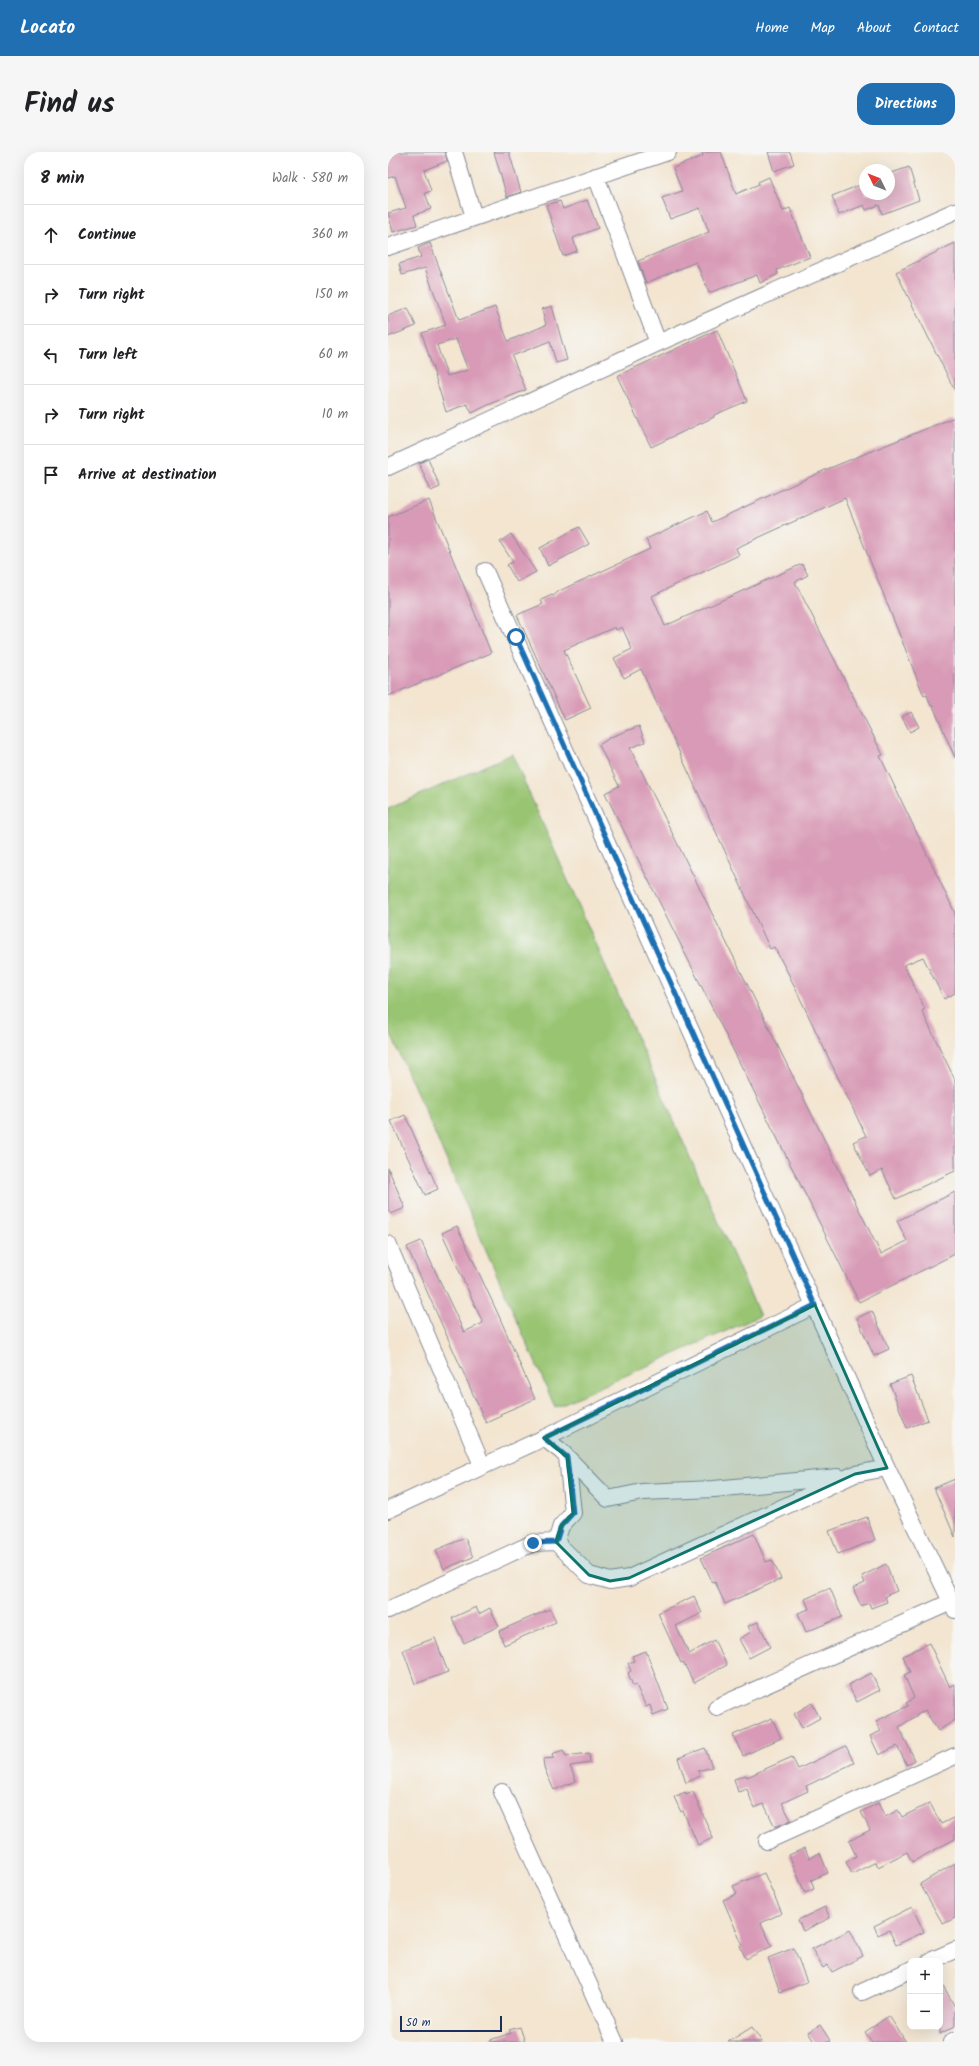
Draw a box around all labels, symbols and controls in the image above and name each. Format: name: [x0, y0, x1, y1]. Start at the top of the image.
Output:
text: Locato: [20, 13, 75, 43]
text: Home: [755, 17, 789, 39]
text: Map: [811, 17, 835, 39]
text: About: [857, 17, 891, 39]
text: Contact: [913, 17, 959, 39]
text: Find us: [24, 82, 115, 127]
button: Directions: [857, 83, 955, 125]
north arrow: [859, 164, 895, 200]
text: 8 min: [40, 165, 84, 192]
text: Walk · 580 m: [272, 168, 348, 189]
text: Continue: [78, 223, 136, 247]
icon: ahead: [40, 224, 62, 246]
text: 360 m: [311, 224, 348, 245]
text: Turn right: [78, 283, 145, 307]
icon: right: [40, 284, 62, 306]
text: 150 m: [315, 284, 348, 305]
text: Turn left: [78, 343, 138, 367]
icon: left: [40, 344, 62, 366]
text: 60 m: [319, 344, 348, 365]
text: Turn right: [78, 403, 145, 427]
icon: right: [40, 404, 62, 426]
text: 10 m: [322, 404, 348, 425]
text: Arrive at destination: [78, 463, 217, 487]
icon: arrive: [40, 464, 62, 486]
route start: [507, 628, 525, 646]
route end: [524, 1534, 542, 1552]
map controls: [907, 1958, 943, 2030]
button: +: [907, 1958, 943, 1994]
button: −: [907, 1994, 943, 2030]
scale bar: [400, 2014, 502, 2033]
text: 50 m: [406, 2014, 431, 2032]

